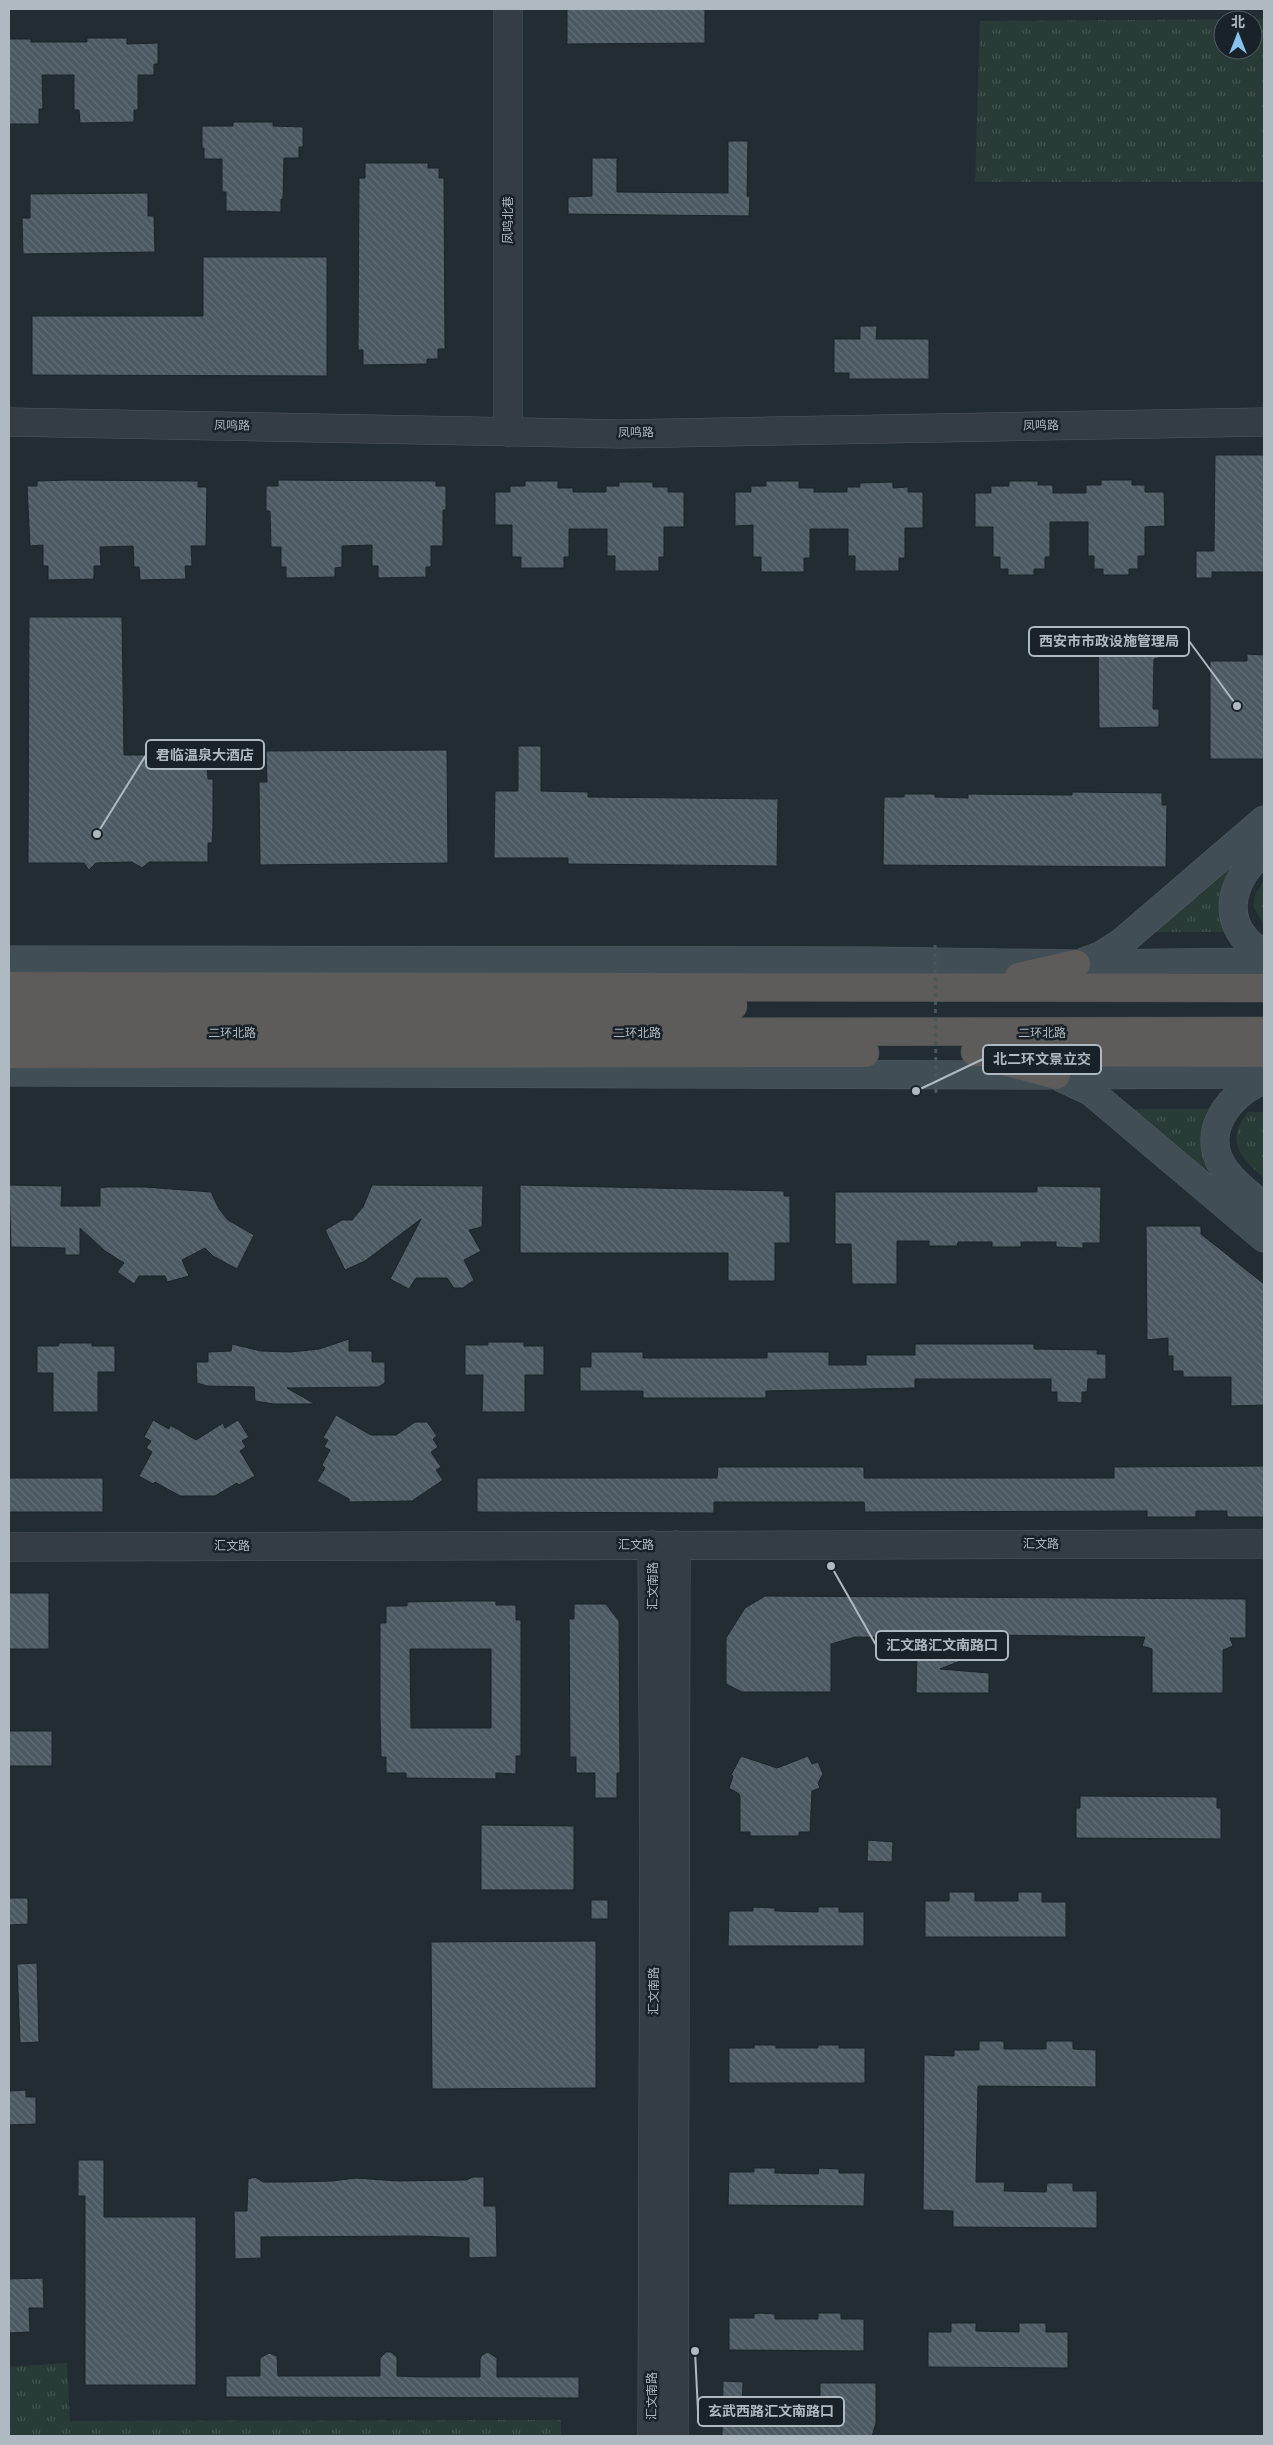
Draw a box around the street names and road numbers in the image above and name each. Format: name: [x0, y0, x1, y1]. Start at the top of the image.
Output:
street label: 凤鸣北巷: [501, 196, 516, 244]
street label: 凤鸣路: [214, 418, 250, 434]
street label: 凤鸣路: [1023, 418, 1059, 434]
street label: 凤鸣路: [618, 425, 654, 441]
street label: 二环北路: [208, 1026, 256, 1041]
street label: 二环北路: [613, 1026, 661, 1041]
street label: 二环北路: [1018, 1026, 1066, 1041]
street label: 汇文路: [1023, 1537, 1059, 1552]
street label: 汇文路: [618, 1538, 654, 1553]
street label: 汇文路: [214, 1539, 250, 1554]
street label: 汇文南路: [646, 1562, 661, 1610]
street label: 汇文南路: [647, 1967, 662, 2015]
street label: 汇文南路: [645, 2372, 660, 2420]

